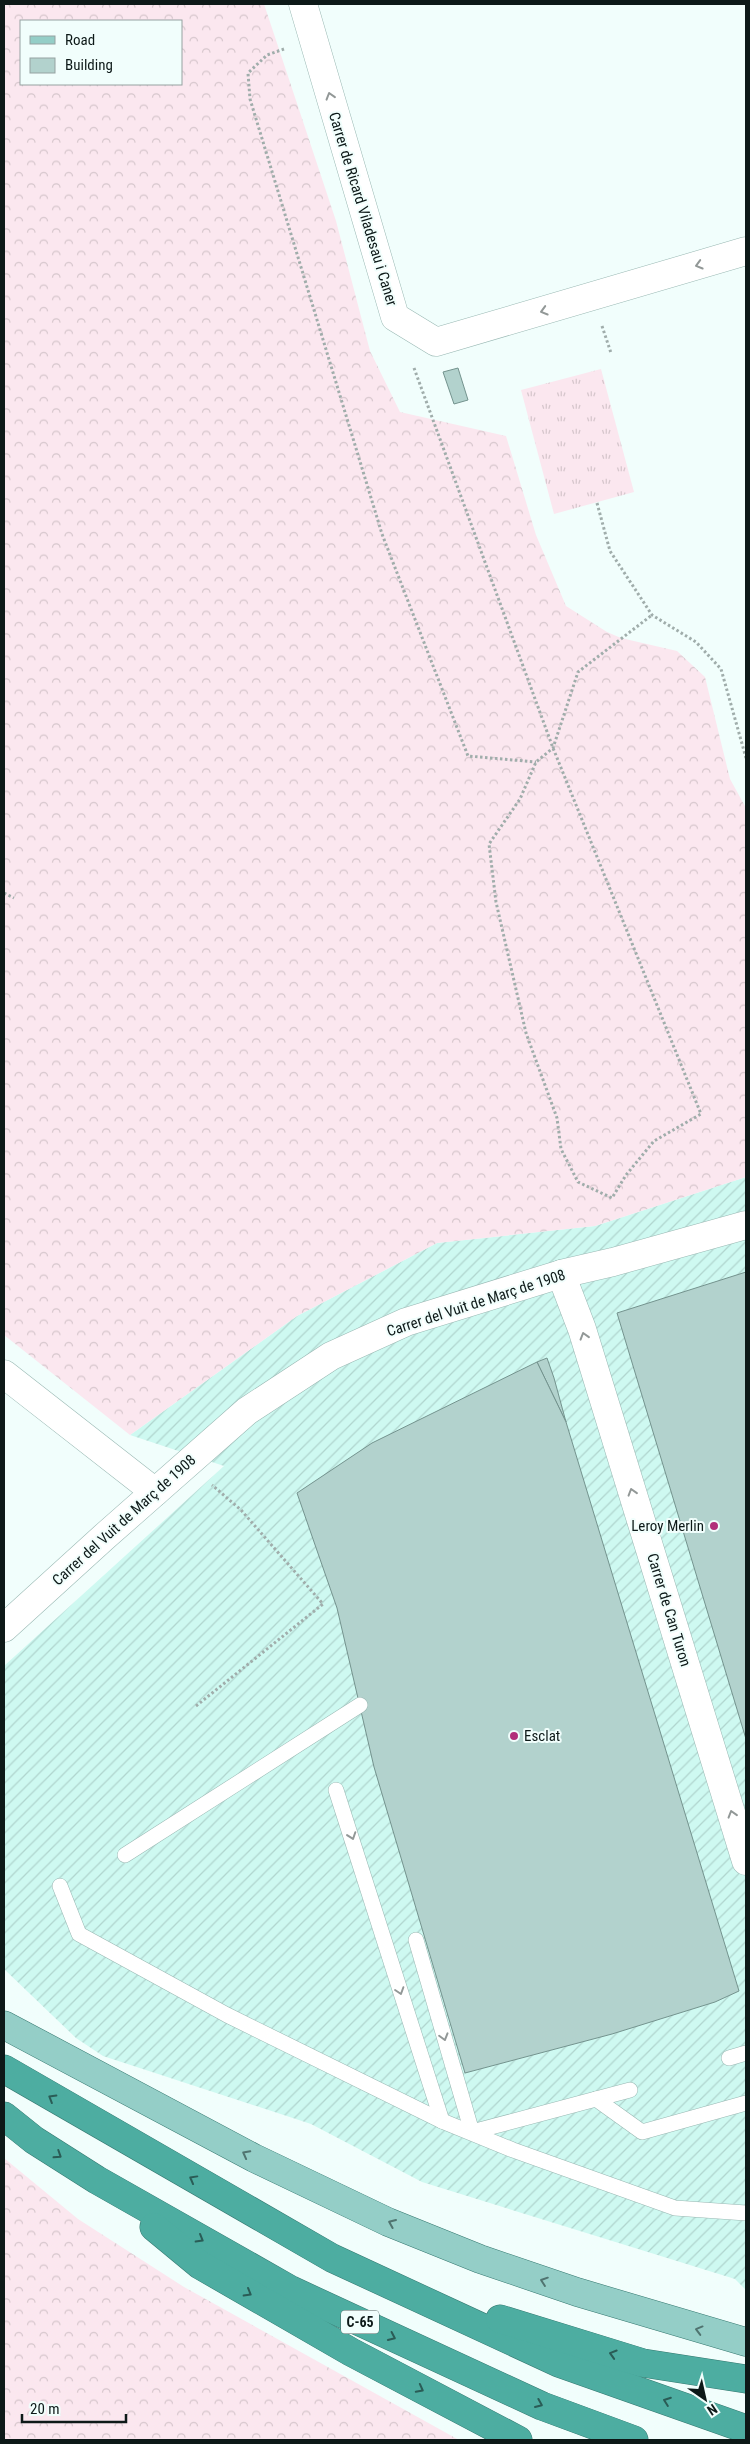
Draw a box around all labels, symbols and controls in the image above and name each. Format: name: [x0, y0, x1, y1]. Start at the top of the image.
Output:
legend: [20, 20, 182, 85]
text: Road: [65, 31, 95, 49]
text: Building: [65, 56, 113, 74]
one-way arrow: [325, 93, 335, 101]
street label: Carrer de Ricard Viladesau i Caner: [325, 110, 401, 308]
one-way arrow: [696, 260, 704, 270]
one-way arrow: [540, 305, 548, 315]
street label: Carrer del Vuit de Març de 1908: [384, 1266, 568, 1340]
one-way arrow: [580, 1333, 590, 1341]
street label: Carrer del Vuit de Març de 1908: [49, 1451, 199, 1589]
one-way arrow: [628, 1488, 638, 1496]
place label: Leroy Merlin: [631, 1517, 704, 1535]
marker: Leroy Merlin: [708, 1520, 720, 1532]
street label: Carrer de Can Turon: [643, 1551, 695, 1669]
place label: Esclat: [524, 1727, 560, 1745]
marker: Esclat: [508, 1730, 520, 1742]
one-way arrow: [727, 1810, 737, 1819]
one-way arrow: [346, 1831, 356, 1840]
one-way arrow: [395, 1987, 405, 1995]
one-way arrow: [439, 2032, 449, 2041]
one-way arrow: [48, 2095, 57, 2105]
one-way arrow: [52, 2148, 61, 2158]
one-way arrow: [242, 2150, 251, 2160]
one-way arrow: [189, 2175, 198, 2185]
one-way arrow: [388, 2219, 397, 2230]
one-way arrow: [195, 2232, 204, 2242]
one-way arrow: [540, 2277, 549, 2287]
one-way arrow: [242, 2286, 251, 2296]
road number: C-65: [341, 2310, 379, 2334]
one-way arrow: [696, 2325, 704, 2335]
one-way arrow: [386, 2330, 395, 2340]
one-way arrow: [609, 2350, 617, 2360]
north arrow: [680, 2374, 730, 2424]
one-way arrow: [415, 2383, 424, 2393]
scale bar: [22, 2392, 126, 2424]
one-way arrow: [664, 2397, 672, 2407]
one-way arrow: [534, 2398, 543, 2409]
text: 20 m: [30, 2400, 60, 2418]
text: N: [704, 2401, 720, 2419]

